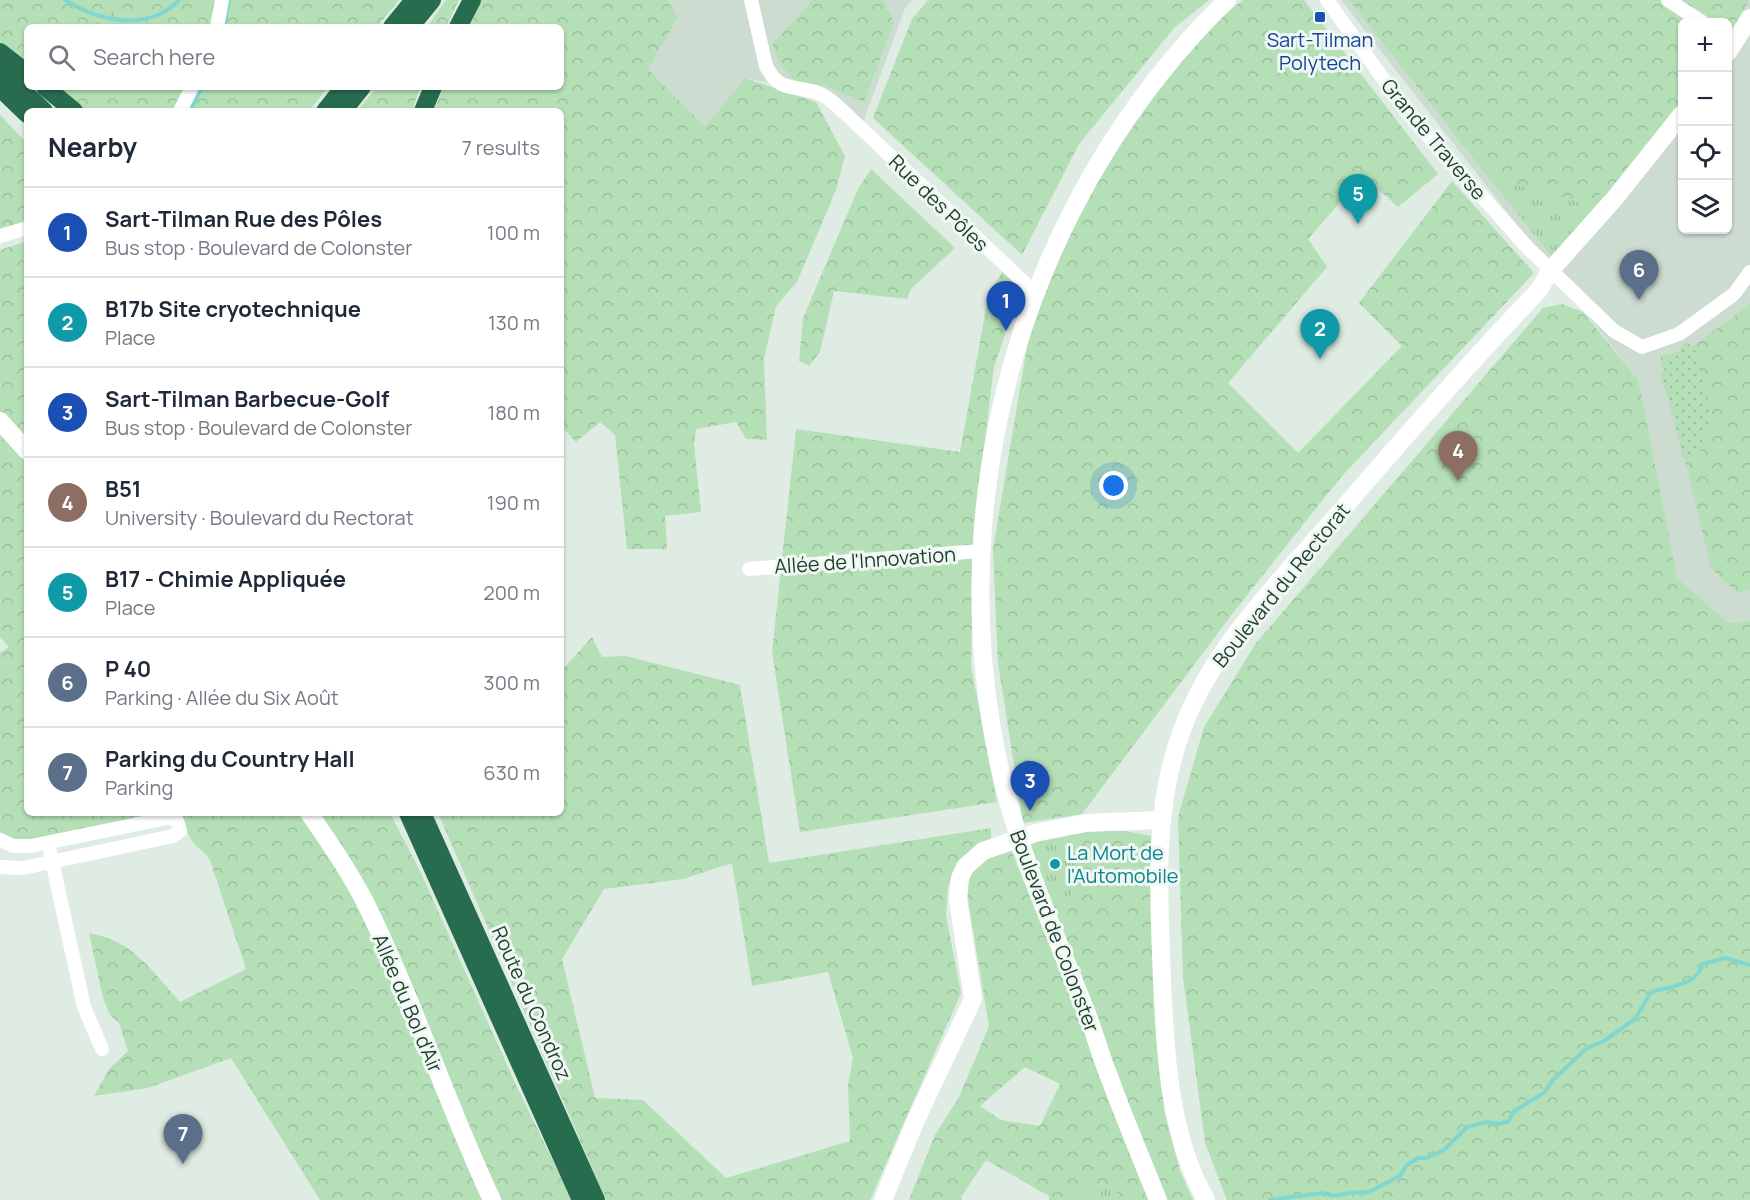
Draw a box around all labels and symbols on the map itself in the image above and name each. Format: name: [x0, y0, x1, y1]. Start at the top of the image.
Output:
marker: Sart-Tilman Polytech: [1313, 10, 1327, 24]
place label: Sart-Tilman Polytech: [1267, 26, 1373, 76]
street label: Grande Traverse: [1375, 73, 1493, 205]
street label: Rue des Pôles: [883, 149, 995, 257]
pin: 5: [1338, 174, 1378, 224]
pin: 6: [1620, 250, 1658, 300]
pin: 1: [986, 282, 1026, 331]
pin: 2: [1300, 310, 1340, 359]
pin: 4: [1438, 432, 1478, 481]
your location: [1099, 471, 1128, 500]
street label: Boulevard du Rectorat: [1206, 497, 1356, 673]
street label: Allée de l'Innovation: [773, 540, 957, 580]
pin: 3: [1010, 762, 1050, 811]
street label: Boulevard de Colonster: [1004, 826, 1106, 1036]
place label: La Mort de l'Automobile: [1067, 839, 1179, 889]
marker: La Mort de l'Automobile: [1048, 857, 1062, 871]
street label: Route du Condroz: [486, 922, 578, 1084]
street label: Allée du Bol d'Air: [367, 930, 449, 1076]
pin: 7: [164, 1114, 202, 1164]

